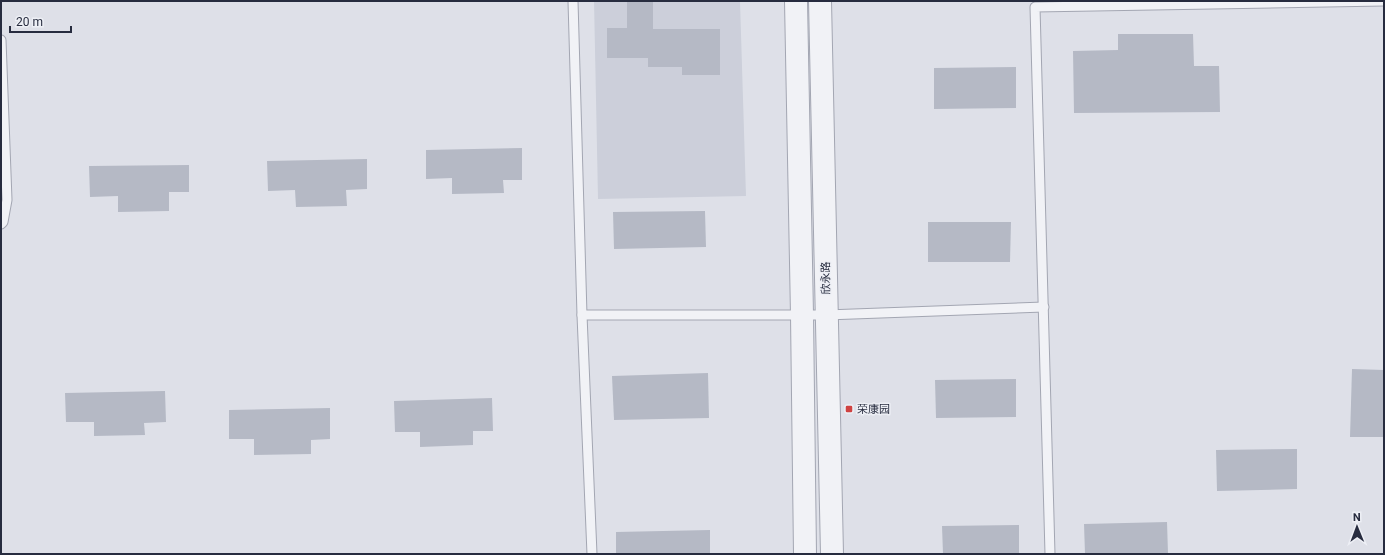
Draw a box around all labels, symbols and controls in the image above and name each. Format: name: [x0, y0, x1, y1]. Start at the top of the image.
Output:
scale bar: [10, 8, 71, 34]
text: 20 m: [16, 15, 43, 29]
street label: 欣永路: [819, 261, 833, 295]
place label: 荣康园: [857, 403, 890, 416]
marker: 荣康园: [844, 404, 854, 414]
north arrow: [1337, 507, 1377, 547]
text: N: [1353, 511, 1361, 524]

